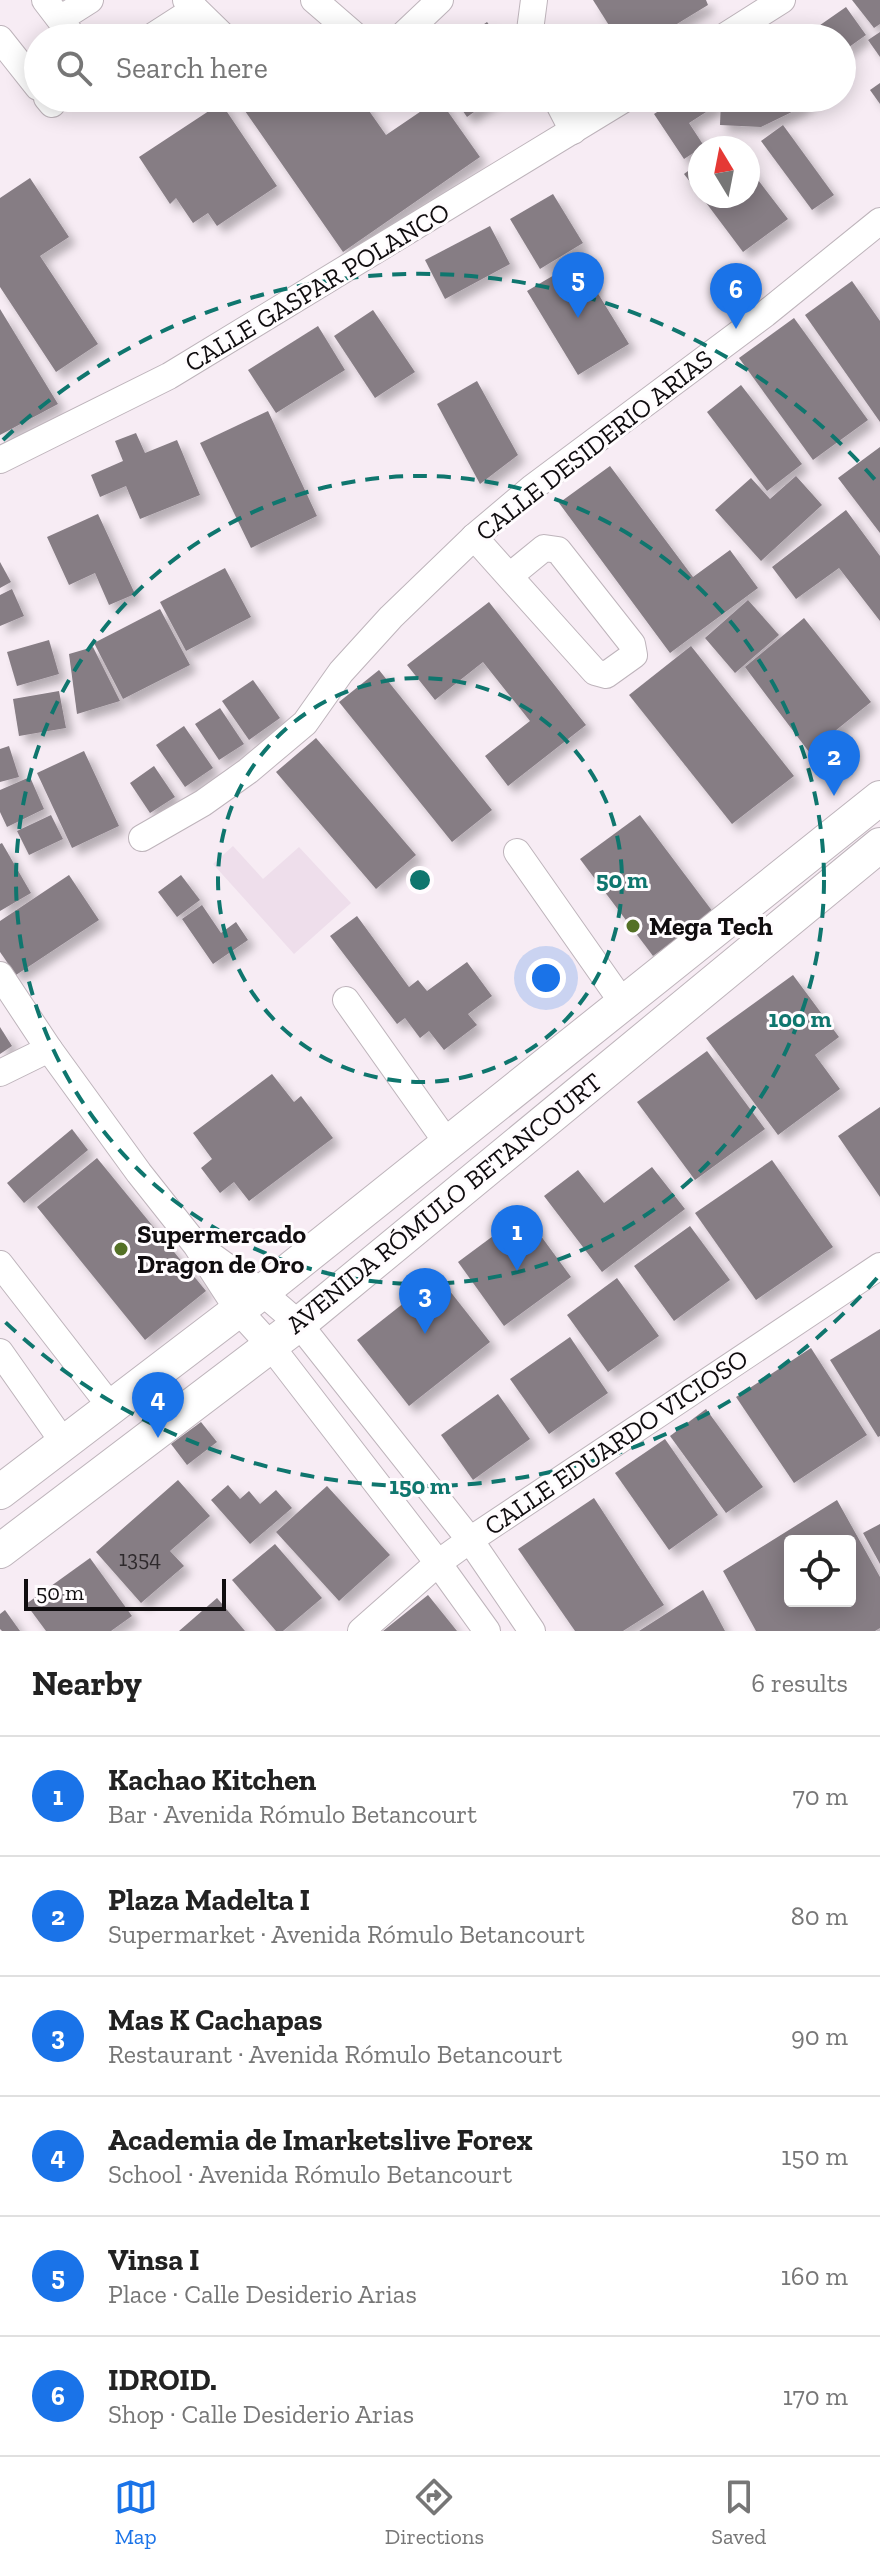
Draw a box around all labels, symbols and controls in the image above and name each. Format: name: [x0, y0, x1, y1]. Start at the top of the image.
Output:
search box: [24, 24, 856, 112]
icon: search: [52, 46, 96, 90]
text: Search here: [116, 50, 268, 86]
north arrow: [688, 136, 760, 208]
street label: CALLE GASPAR POLANCO: [179, 195, 455, 379]
pin: 5: [552, 252, 604, 318]
pin: 6: [710, 263, 762, 329]
street label: CALLE DESIDERIO ARIAS: [469, 342, 719, 548]
pin: 2: [808, 730, 860, 796]
text: 50 m: [596, 865, 648, 894]
centre of rings: [406, 866, 434, 894]
place label: Mega Tech: [649, 910, 773, 942]
marker: Mega Tech: [624, 917, 642, 935]
your location: [526, 958, 566, 998]
text: 100 m: [769, 1004, 831, 1033]
street label: AVENIDA RÓMULO BETANCOURT: [280, 1066, 608, 1340]
pin: 1: [491, 1205, 543, 1271]
place label: Supermercado Dragon de Oro: [137, 1218, 307, 1280]
marker: Supermercado Dragon de Oro: [112, 1240, 130, 1258]
pin: 3: [399, 1268, 451, 1334]
street label: CALLE EDUARDO VICIOSO: [478, 1342, 754, 1542]
pin: 4: [132, 1372, 184, 1438]
text: 150 m: [389, 1471, 451, 1500]
map controls: [784, 1535, 856, 1607]
button: locate: [784, 1535, 856, 1607]
house number: 1354: [119, 1545, 161, 1572]
scale bar: [24, 1575, 226, 1611]
text: 50 m: [36, 1579, 84, 1606]
text: Nearby: [32, 1663, 142, 1704]
text: 6 results: [751, 1667, 848, 1699]
text: Kachao Kitchen: [108, 1762, 316, 1798]
text: 1: [53, 1780, 63, 1812]
text: 70 m: [792, 1780, 848, 1812]
text: Bar · Avenida Rómulo Betancourt: [108, 1798, 477, 1830]
text: Plaza Madelta I: [108, 1882, 310, 1918]
text: 2: [51, 1900, 65, 1932]
text: 80 m: [791, 1900, 848, 1932]
text: Supermarket · Avenida Rómulo Betancourt: [108, 1918, 585, 1950]
text: Mas K Cachapas: [108, 2002, 322, 2038]
text: 3: [51, 2020, 65, 2052]
text: 90 m: [791, 2020, 848, 2052]
text: Restaurant · Avenida Rómulo Betancourt: [108, 2038, 562, 2070]
text: Academia de Imarketslive Forex: [108, 2122, 533, 2158]
text: 4: [51, 2140, 65, 2172]
text: 150 m: [781, 2140, 848, 2172]
text: School · Avenida Rómulo Betancourt: [108, 2158, 512, 2190]
text: Vinsa I: [108, 2242, 200, 2278]
text: 5: [51, 2260, 65, 2292]
text: 160 m: [781, 2260, 848, 2292]
text: Place · Calle Desiderio Arias: [108, 2278, 417, 2310]
text: IDROID.: [108, 2362, 217, 2398]
text: 6: [51, 2380, 65, 2412]
text: 170 m: [783, 2380, 848, 2412]
text: Shop · Calle Desiderio Arias: [108, 2398, 414, 2430]
tab: Map: [114, 2475, 158, 2550]
tab: Directions: [385, 2475, 484, 2550]
tab: Saved: [711, 2475, 766, 2550]

